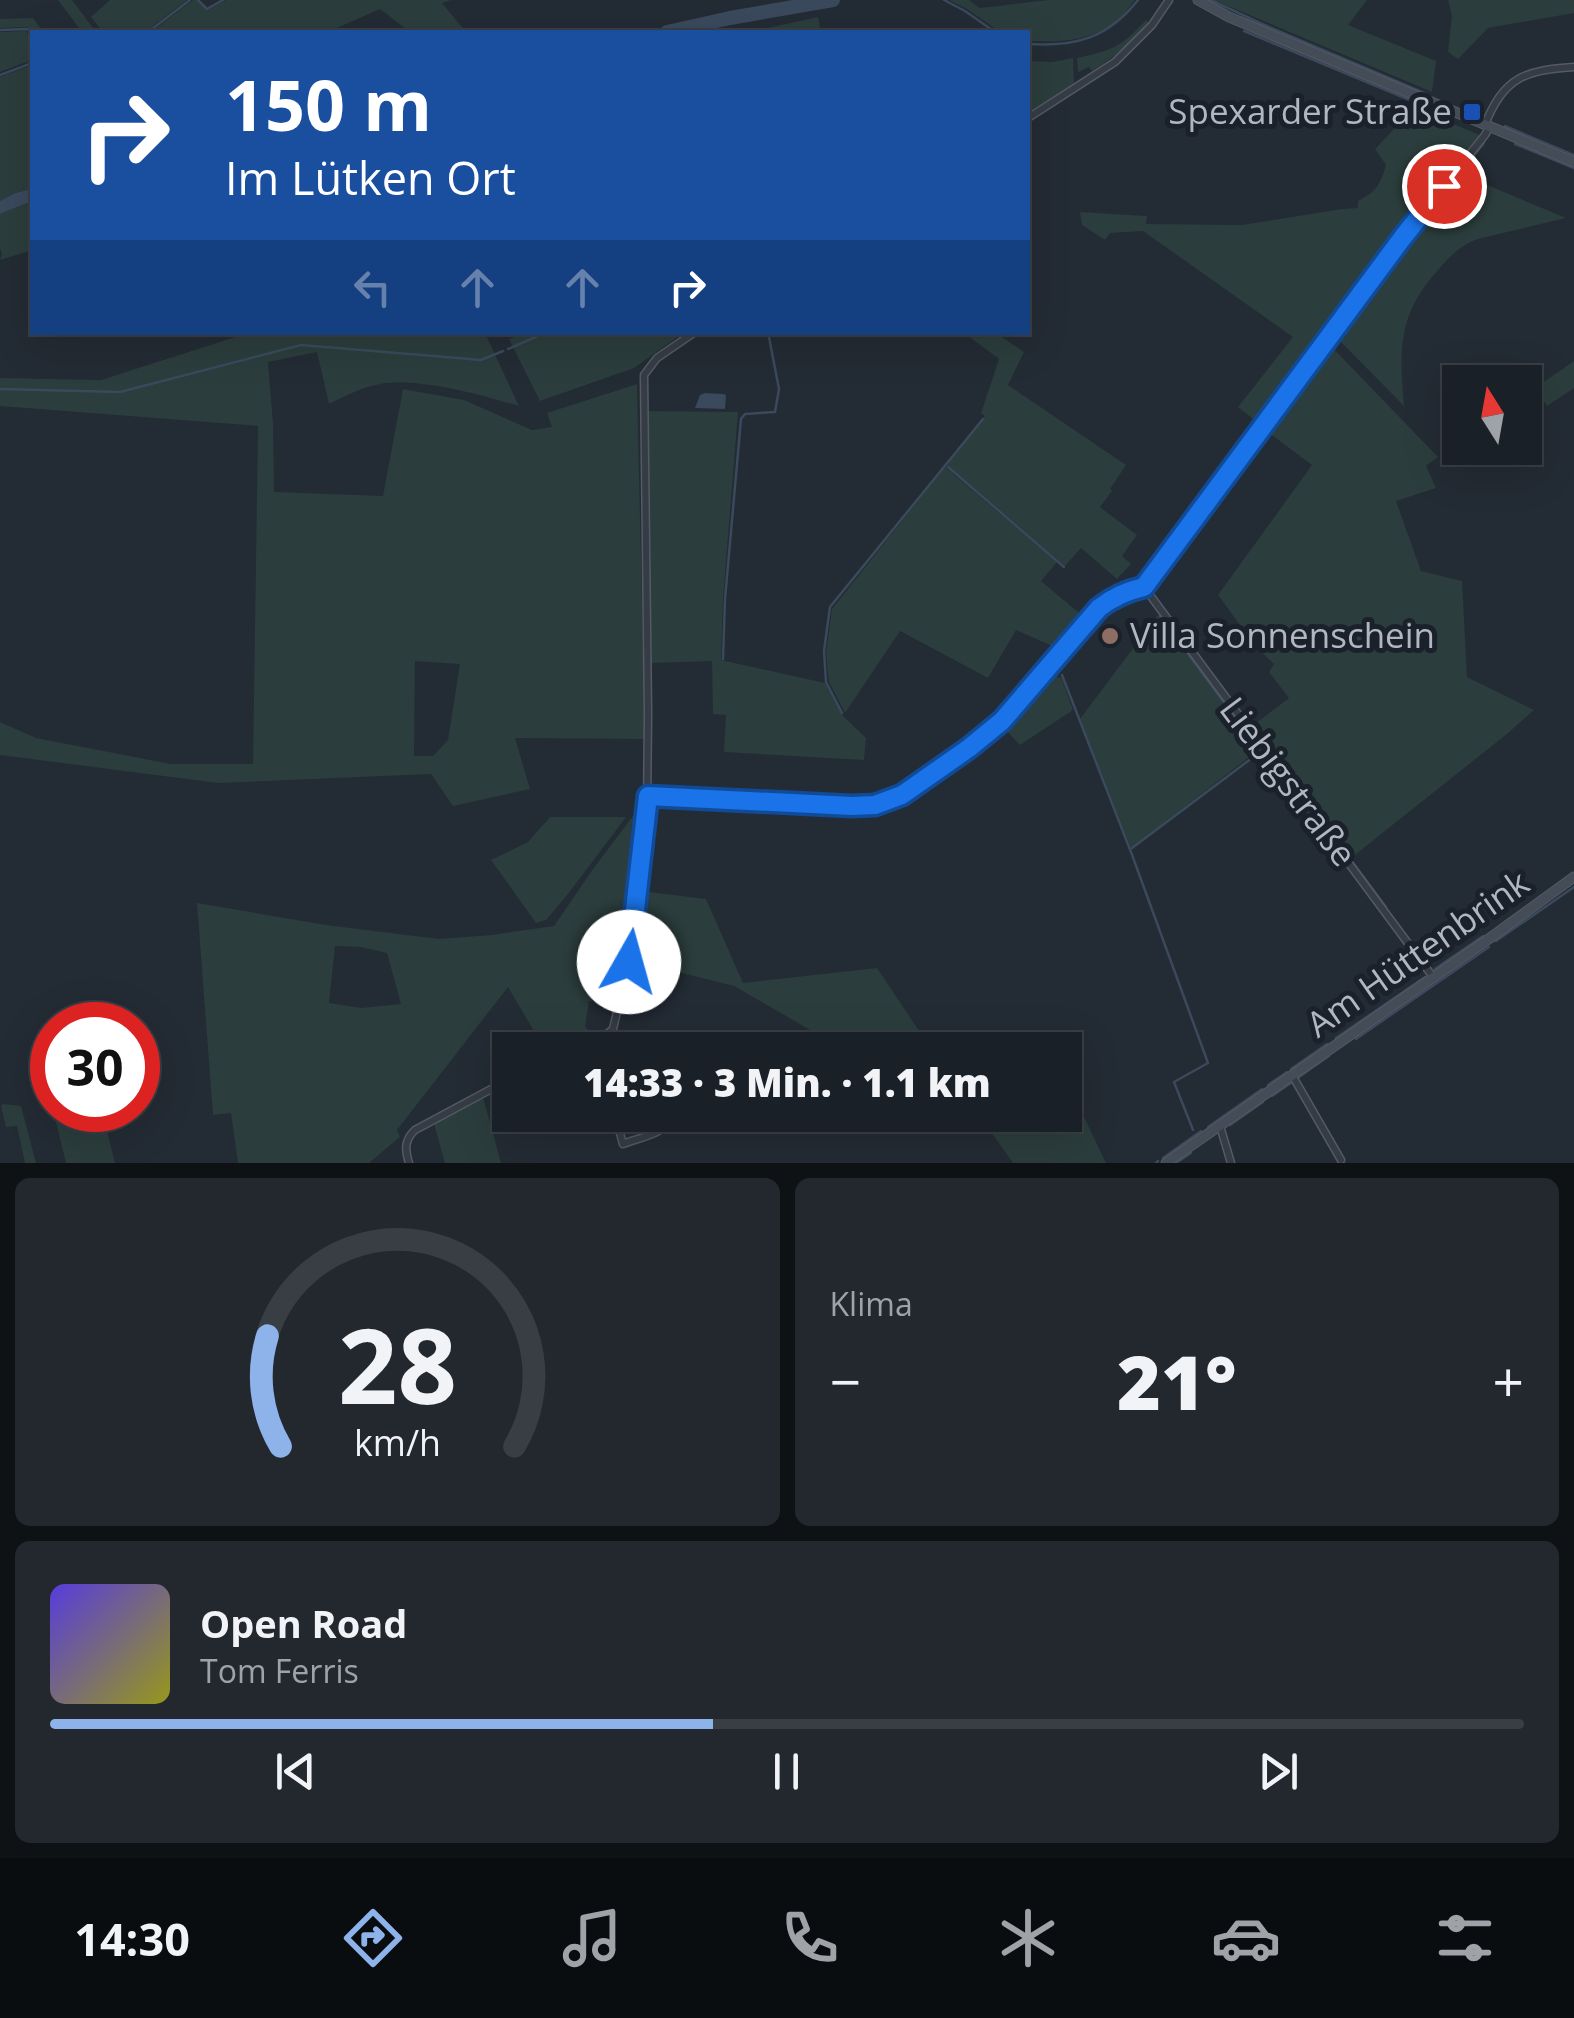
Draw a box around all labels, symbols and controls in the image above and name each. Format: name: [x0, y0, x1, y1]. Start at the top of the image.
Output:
text: 150 m: [225, 56, 432, 152]
icon: right: [60, 70, 190, 200]
place label: Spexarder Straße: [1168, 87, 1452, 134]
marker: Spexarder Straße: [1461, 101, 1483, 123]
pin: [1402, 144, 1487, 229]
text: Im Lütken Ort: [225, 147, 516, 208]
icon: arrive: [1417, 159, 1472, 214]
icon: left: [345, 260, 400, 315]
icon: ahead: [450, 260, 505, 315]
icon: ahead: [555, 260, 610, 315]
icon: right: [660, 260, 715, 315]
north arrow: [1442, 365, 1542, 465]
map controls: [1442, 365, 1542, 465]
place label: Villa Sonnenschein: [1130, 611, 1435, 658]
marker: Villa Sonnenschein: [1099, 625, 1121, 647]
street label: Liebigstraße: [1210, 687, 1368, 875]
street label: Am Hüttenbrink: [1297, 858, 1538, 1047]
position arrow: [577, 910, 681, 1014]
speed limit sign: 30: [30, 1002, 160, 1132]
text: 14:33 · 3 Min. · 1.1 km: [583, 1056, 991, 1108]
text: Klima: [830, 1282, 913, 1325]
text: 28: [338, 1293, 457, 1434]
text: 21°: [1117, 1330, 1237, 1432]
text: −: [830, 1343, 861, 1418]
text: +: [1493, 1343, 1524, 1418]
text: km/h: [354, 1418, 441, 1466]
text: Open Road: [200, 1597, 407, 1649]
text: Tom Ferris: [200, 1649, 359, 1692]
icon: previous: [268, 1744, 323, 1799]
icon: pause: [759, 1744, 814, 1799]
icon: next: [1251, 1744, 1306, 1799]
icon: directions: [338, 1903, 408, 1973]
icon: music: [557, 1903, 627, 1973]
icon: phone: [775, 1903, 845, 1973]
icon: climate: [993, 1903, 1063, 1973]
icon: car: [1211, 1903, 1281, 1973]
icon: filters: [1430, 1903, 1500, 1973]
text: 14:30: [74, 1908, 190, 1969]

